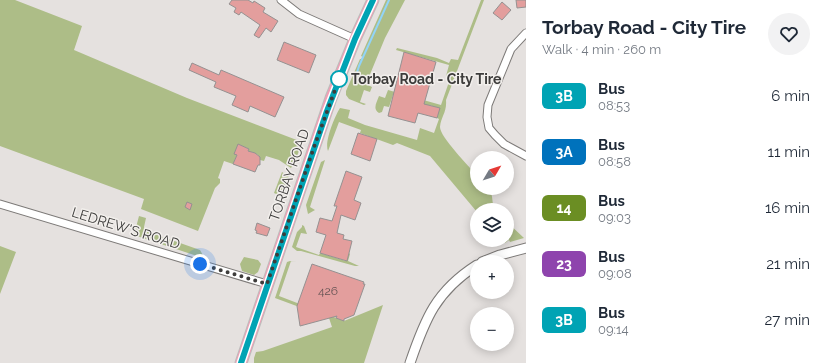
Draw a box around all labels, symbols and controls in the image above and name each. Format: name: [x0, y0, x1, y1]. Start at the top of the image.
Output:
button: heart: [768, 13, 810, 55]
text: Torbay Road - City Tire: [542, 16, 746, 38]
text: Walk · 4 min · 260 m: [542, 42, 661, 57]
marker: Torbay Road - City Tire: [330, 70, 348, 88]
place label: Torbay Road - City Tire: [351, 71, 502, 87]
text: Bus: [598, 80, 625, 98]
text: 6 min: [771, 87, 810, 105]
text: 3B: [555, 88, 573, 104]
text: 08:53: [598, 98, 630, 113]
street label: TORBAY ROAD: [266, 127, 312, 223]
text: Bus: [598, 136, 625, 154]
text: 11 min: [768, 143, 810, 161]
text: 3A: [555, 144, 573, 160]
north arrow: [470, 151, 514, 195]
map controls: [470, 151, 514, 351]
text: 08:58: [598, 154, 631, 169]
text: Bus: [598, 192, 625, 210]
text: 16 min: [765, 199, 810, 217]
text: 14: [557, 200, 571, 216]
button: layers: [470, 203, 514, 247]
street label: LEDREW'S ROAD: [70, 204, 182, 252]
text: 09:03: [598, 210, 631, 225]
text: Bus: [598, 248, 625, 266]
your location: [190, 254, 210, 274]
button: +: [470, 255, 514, 299]
text: 21 min: [766, 255, 810, 273]
text: 23: [556, 256, 572, 272]
text: 09:08: [598, 266, 632, 281]
house number: 426: [318, 284, 338, 298]
text: Bus: [598, 304, 625, 322]
button: −: [470, 307, 514, 351]
text: 27 min: [765, 311, 810, 329]
text: 3B: [555, 312, 573, 328]
text: 09:14: [598, 322, 629, 337]

